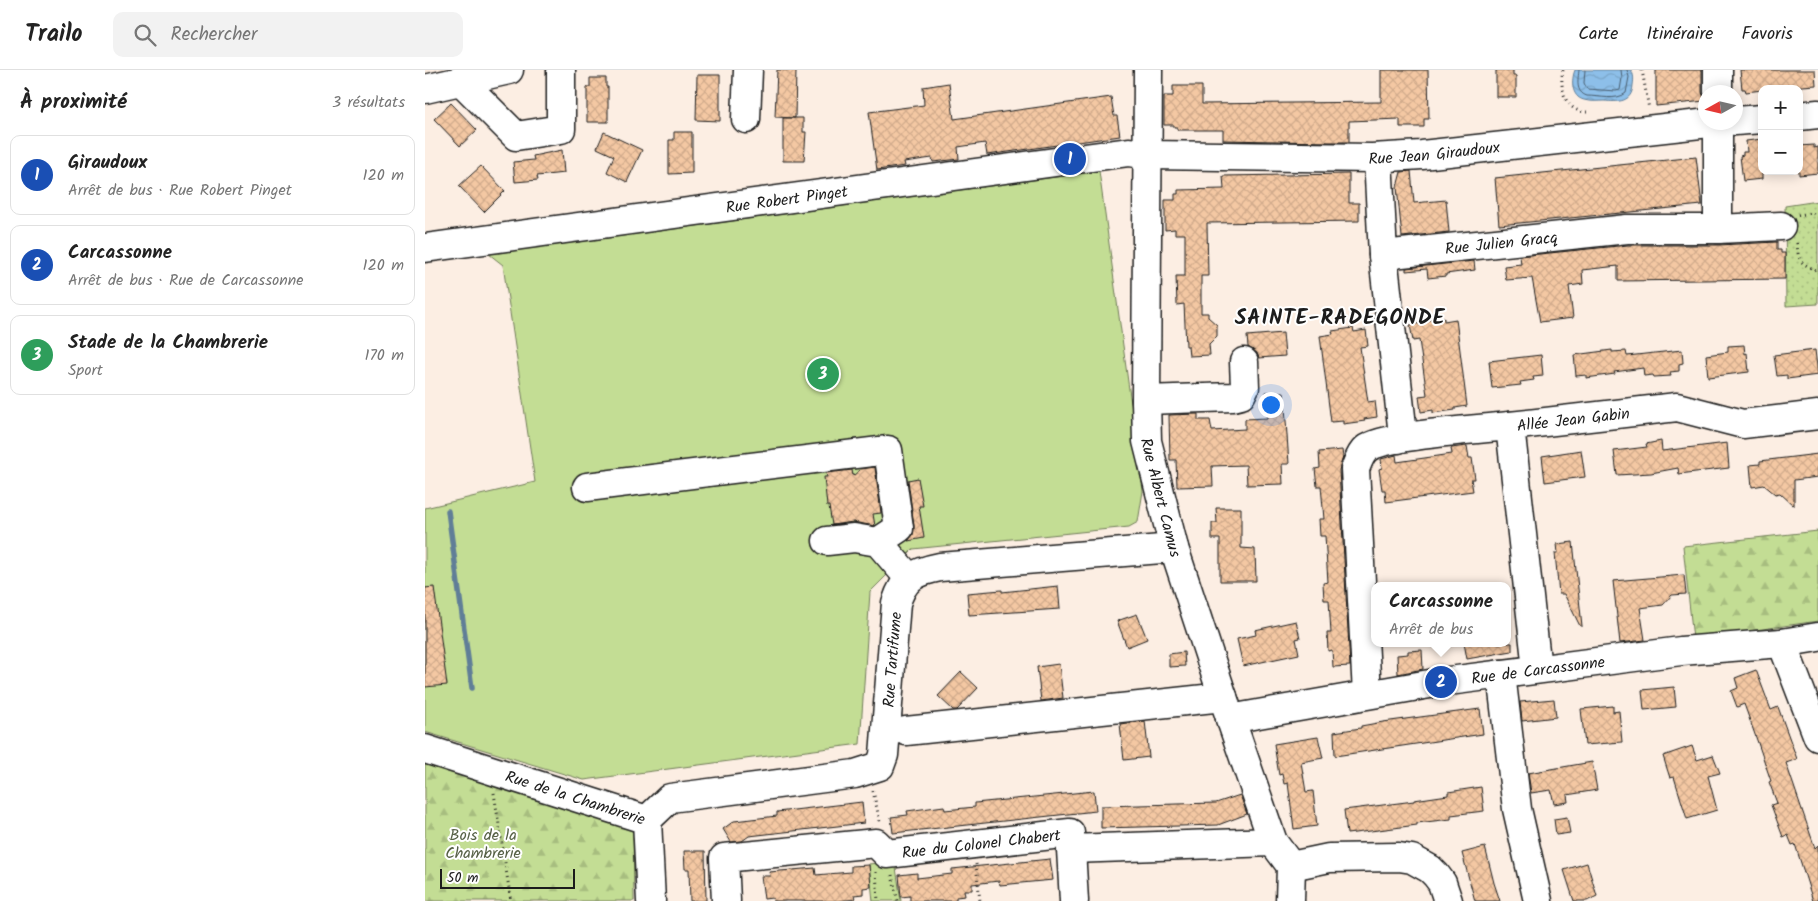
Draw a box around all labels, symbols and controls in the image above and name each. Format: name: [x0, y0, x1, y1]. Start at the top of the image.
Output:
search box: [113, 12, 463, 57]
text: Trailo: [25, 15, 83, 54]
text: Rechercher: [171, 20, 257, 50]
text: Carte: [1578, 20, 1618, 49]
text: Itinéraire: [1646, 20, 1713, 49]
text: Favoris: [1741, 20, 1793, 49]
icon: search: [131, 21, 159, 49]
north arrow: [1698, 85, 1743, 130]
map controls: [1758, 85, 1803, 175]
button: +: [1758, 85, 1803, 130]
text: À proximité: [20, 86, 127, 119]
text: 3 résultats: [332, 90, 405, 115]
button: −: [1758, 130, 1803, 175]
street label: Rue Jean Giraudoux: [1368, 135, 1502, 172]
pin: 1: [1054, 140, 1086, 178]
text: Giraudoux: [68, 148, 147, 178]
text: 1: [35, 163, 39, 188]
text: 120 m: [363, 163, 404, 188]
text: Arrêt de bus · Rue Robert Pinget: [68, 178, 292, 203]
street label: Rue Robert Pinget: [724, 179, 850, 221]
street label: Rue Julien Gracq: [1444, 225, 1559, 262]
text: Carcassonne: [68, 238, 172, 268]
text: 2: [32, 253, 42, 278]
text: 120 m: [363, 253, 404, 278]
text: Arrêt de bus · Rue de Carcassonne: [68, 268, 303, 293]
district label: SAINTE-RADEGONDE: [1235, 302, 1446, 335]
text: Stade de la Chambrerie: [68, 328, 268, 358]
text: 3: [33, 343, 41, 368]
text: 170 m: [364, 343, 404, 368]
pin: 3: [807, 355, 839, 393]
text: Sport: [68, 358, 103, 383]
your location: [1258, 392, 1284, 418]
street label: Allée Jean Gabin: [1515, 401, 1631, 439]
street label: Rue Albert Camus: [1133, 435, 1187, 561]
popup: [1371, 582, 1511, 647]
text: Carcassonne: [1389, 587, 1493, 617]
street label: Rue Tartifume: [877, 611, 909, 708]
text: Arrêt de bus: [1389, 617, 1473, 642]
street label: Rue de Carcassonne: [1470, 650, 1606, 692]
pin: 2: [1425, 663, 1457, 701]
street label: Rue de la Chambrerie: [502, 764, 648, 833]
park label: Bois de la Chambrerie: [445, 823, 521, 866]
street label: Rue du Colonel Chabert: [900, 823, 1063, 866]
scale bar: [440, 866, 575, 889]
text: 50 m: [447, 867, 478, 889]

